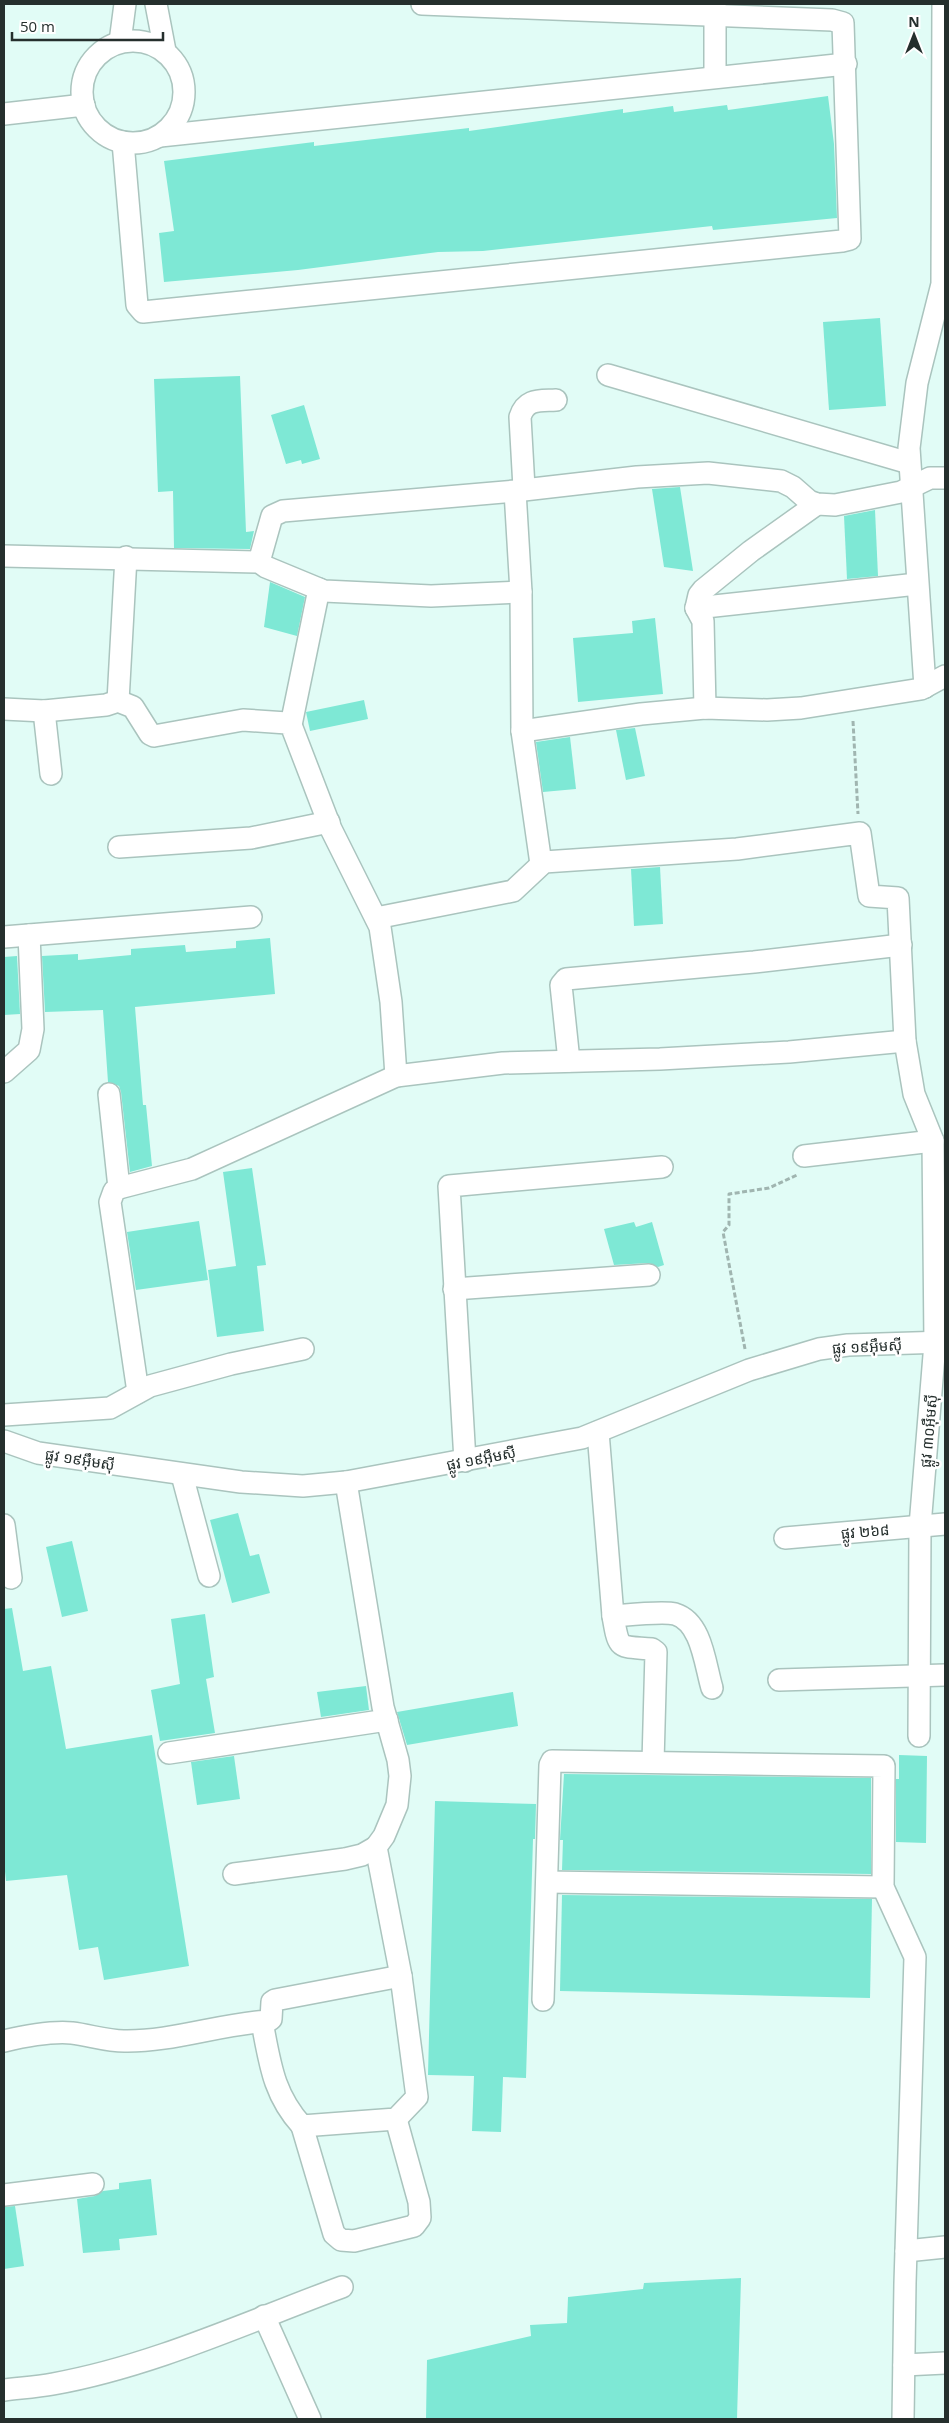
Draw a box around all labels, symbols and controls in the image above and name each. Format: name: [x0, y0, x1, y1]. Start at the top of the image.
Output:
scale bar: [12, 10, 164, 42]
north arrow: [889, 10, 939, 60]
text: N: [908, 12, 920, 31]
text: 50 m: [20, 16, 55, 36]
street label: ផ្លូវ ១៩អ៊ឹមស៊ី: [831, 1334, 903, 1362]
street label: ផ្លូវ ៣០អ៊ឹមស៊ី: [915, 1393, 946, 1469]
street label: ផ្លូវ ១៩អ៊ឹមស៊ី: [445, 1441, 518, 1479]
street label: ផ្លូវ ១៩អ៊ឹមស៊ី: [43, 1444, 116, 1479]
street label: ផ្លូវ ២៦៨: [840, 1519, 890, 1548]

